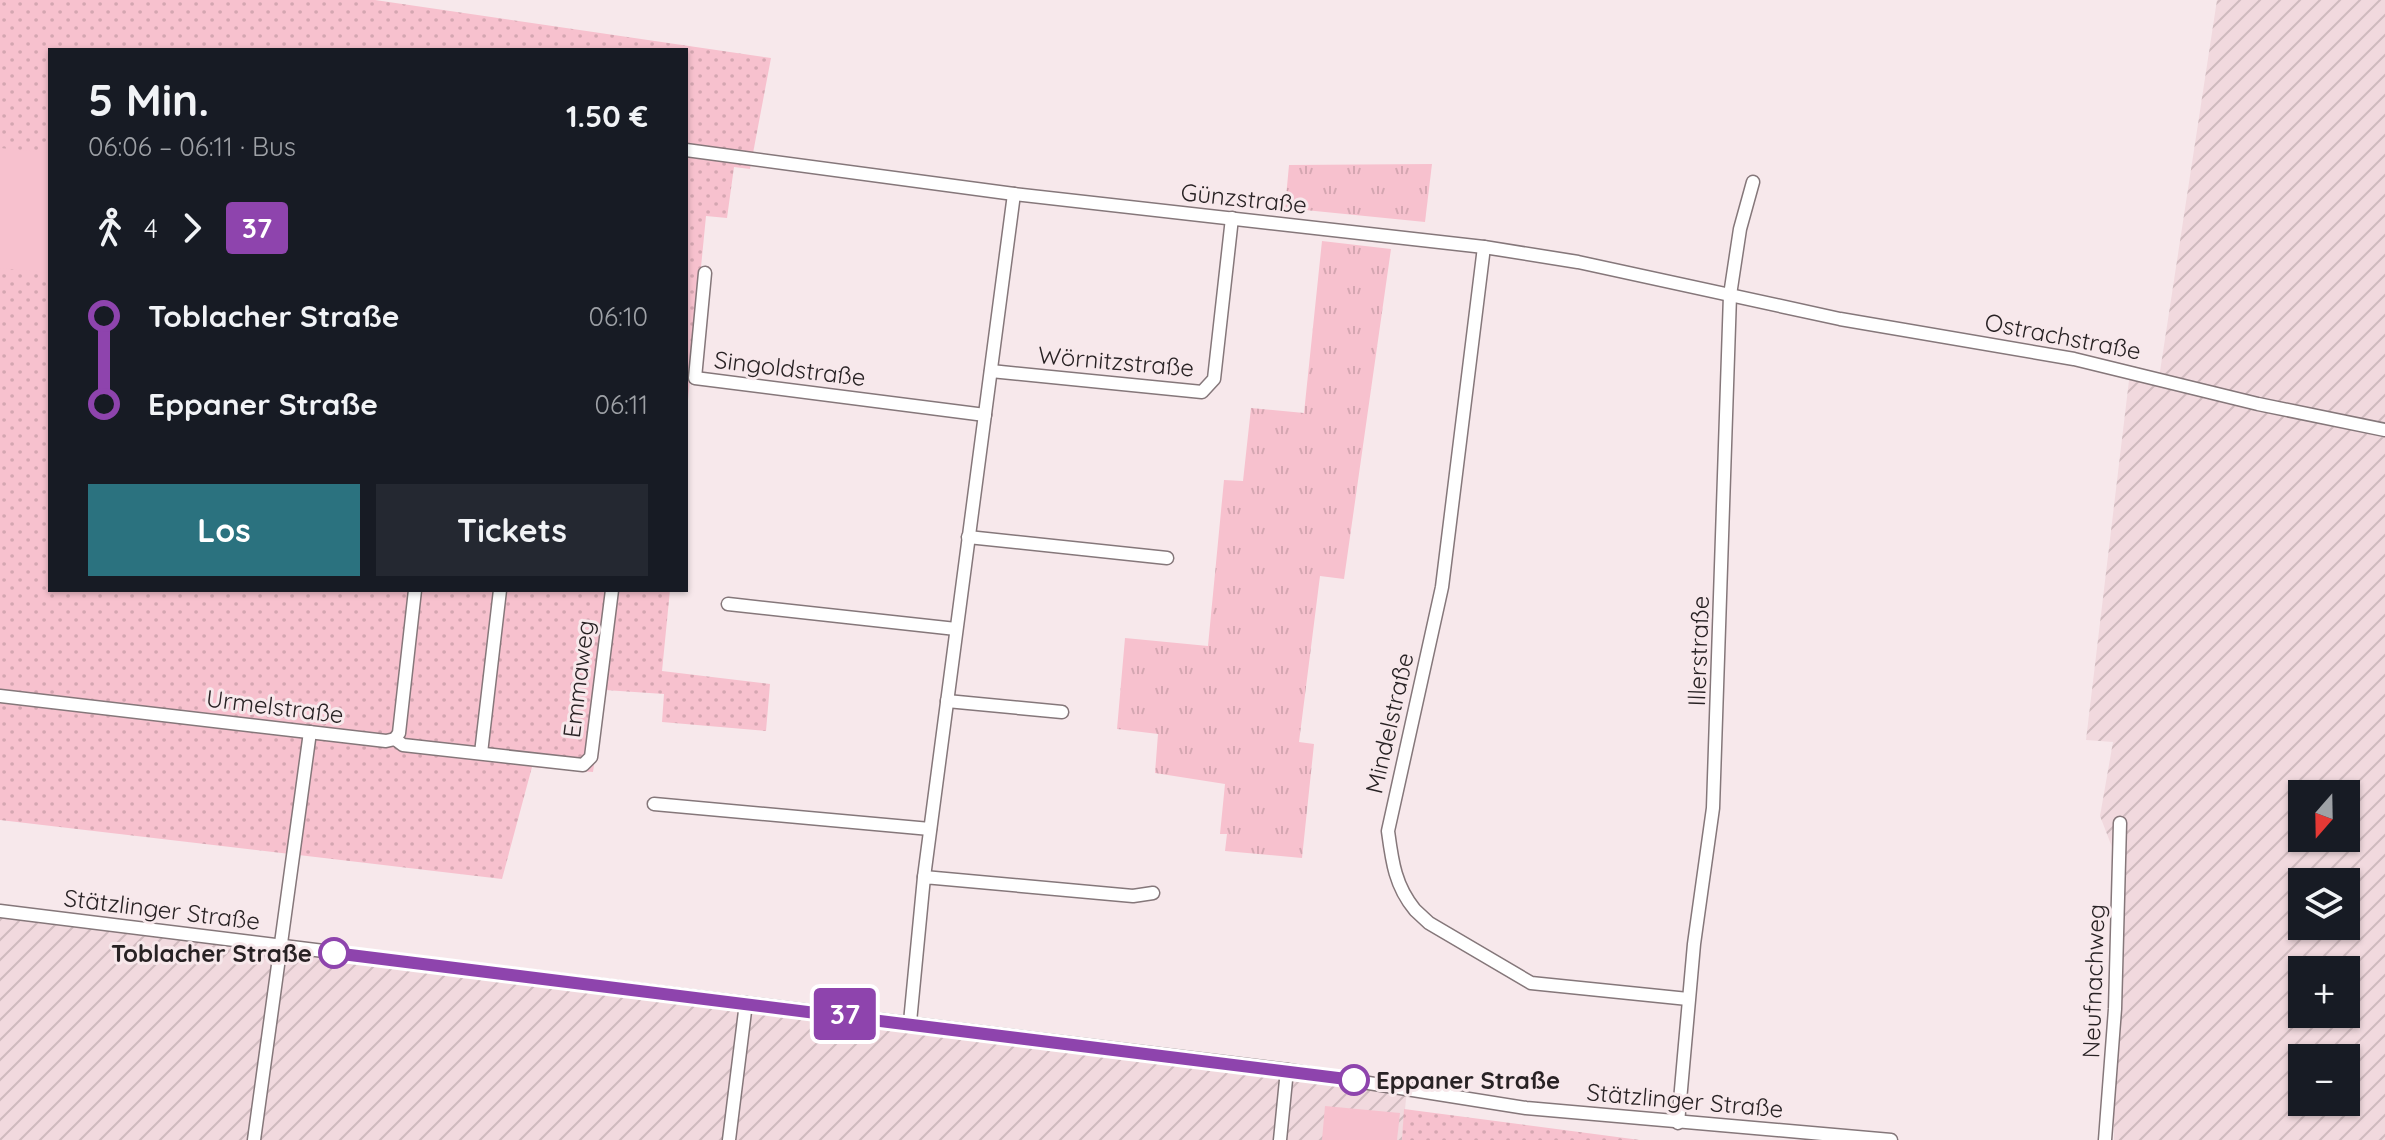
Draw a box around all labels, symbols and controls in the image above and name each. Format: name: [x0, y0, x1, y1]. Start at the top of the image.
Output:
text: 5 Min.: [88, 72, 209, 127]
text: 1.50 €: [566, 97, 648, 135]
text: 06:06 – 06:11 · Bus: [88, 130, 296, 163]
street label: Günzstraße: [1179, 176, 1309, 220]
icon: walk: [88, 206, 132, 250]
icon: forward: [170, 206, 214, 250]
text: 37: [242, 210, 272, 245]
text: 4: [144, 212, 158, 245]
text: Toblacher Straße: [148, 297, 399, 335]
text: 06:10: [589, 300, 648, 333]
street label: Ostrachstraße: [1982, 306, 2144, 366]
street label: Wörnitzstraße: [1037, 339, 1195, 383]
street label: Singoldstraße: [713, 344, 867, 392]
text: Eppaner Straße: [148, 385, 378, 423]
text: 06:11: [594, 388, 648, 421]
button: Los: [88, 484, 360, 576]
button: Tickets: [376, 484, 648, 576]
street label: Illerstraße: [1681, 595, 1715, 707]
street label: Emmaweg: [556, 618, 600, 740]
street label: Mindelstraße: [1358, 650, 1420, 796]
street label: Urmelstraße: [205, 683, 345, 729]
north arrow: [2288, 780, 2360, 852]
map controls: [2288, 780, 2360, 1116]
button: layers: [2288, 868, 2360, 940]
street label: Stätzlinger Straße: [62, 882, 262, 936]
street label: Neufnachweg: [2075, 903, 2111, 1059]
place label: Toblacher Straße: [111, 938, 312, 968]
marker: Toblacher Straße: [319, 938, 349, 968]
button: +: [2288, 956, 2360, 1028]
line badge: 37: [809, 988, 881, 1040]
text: 37: [830, 996, 860, 1031]
button: −: [2288, 1044, 2360, 1116]
marker: Eppaner Straße: [1339, 1065, 1369, 1095]
place label: Eppaner Straße: [1376, 1065, 1560, 1095]
street label: Stätzlinger Straße: [1585, 1076, 1785, 1124]

